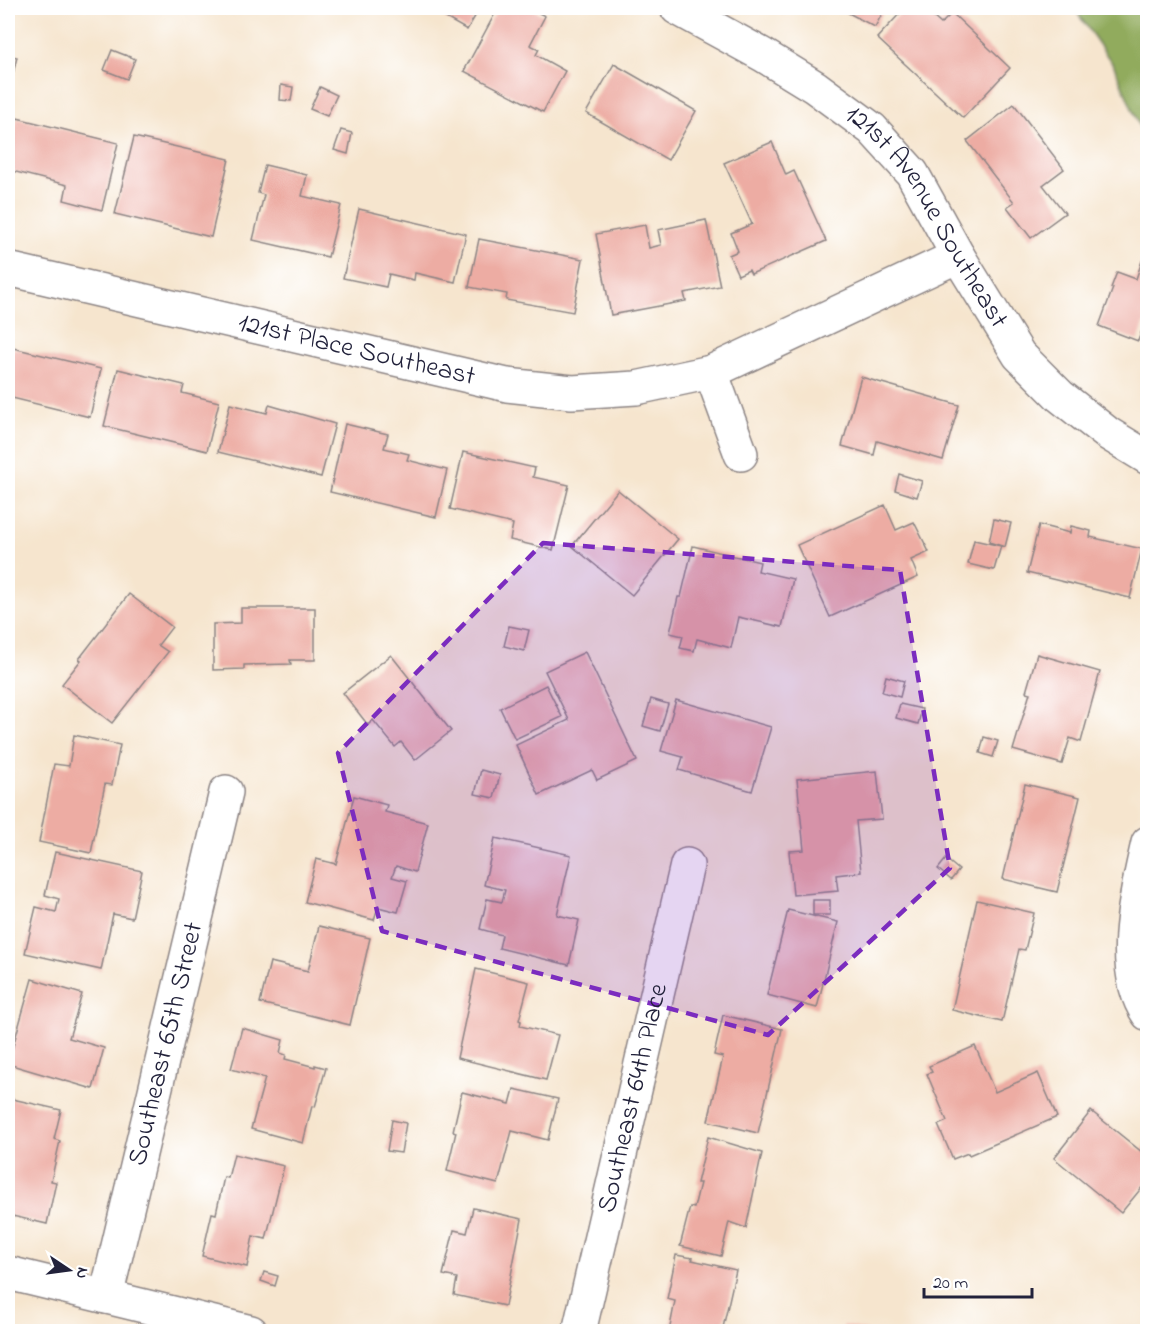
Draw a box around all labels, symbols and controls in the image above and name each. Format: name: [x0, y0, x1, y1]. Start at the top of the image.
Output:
street label: 121st Avenue Southeast: [836, 96, 1017, 336]
street label: 121st Place Southeast: [234, 304, 479, 396]
street label: Southeast 65th Street: [118, 918, 214, 1170]
street label: Southeast 64th Place: [588, 979, 679, 1217]
north arrow: [39, 1240, 99, 1300]
scale bar: [924, 1261, 1032, 1299]
text: N: [69, 1265, 95, 1281]
text: 20 m: [933, 1271, 968, 1297]

